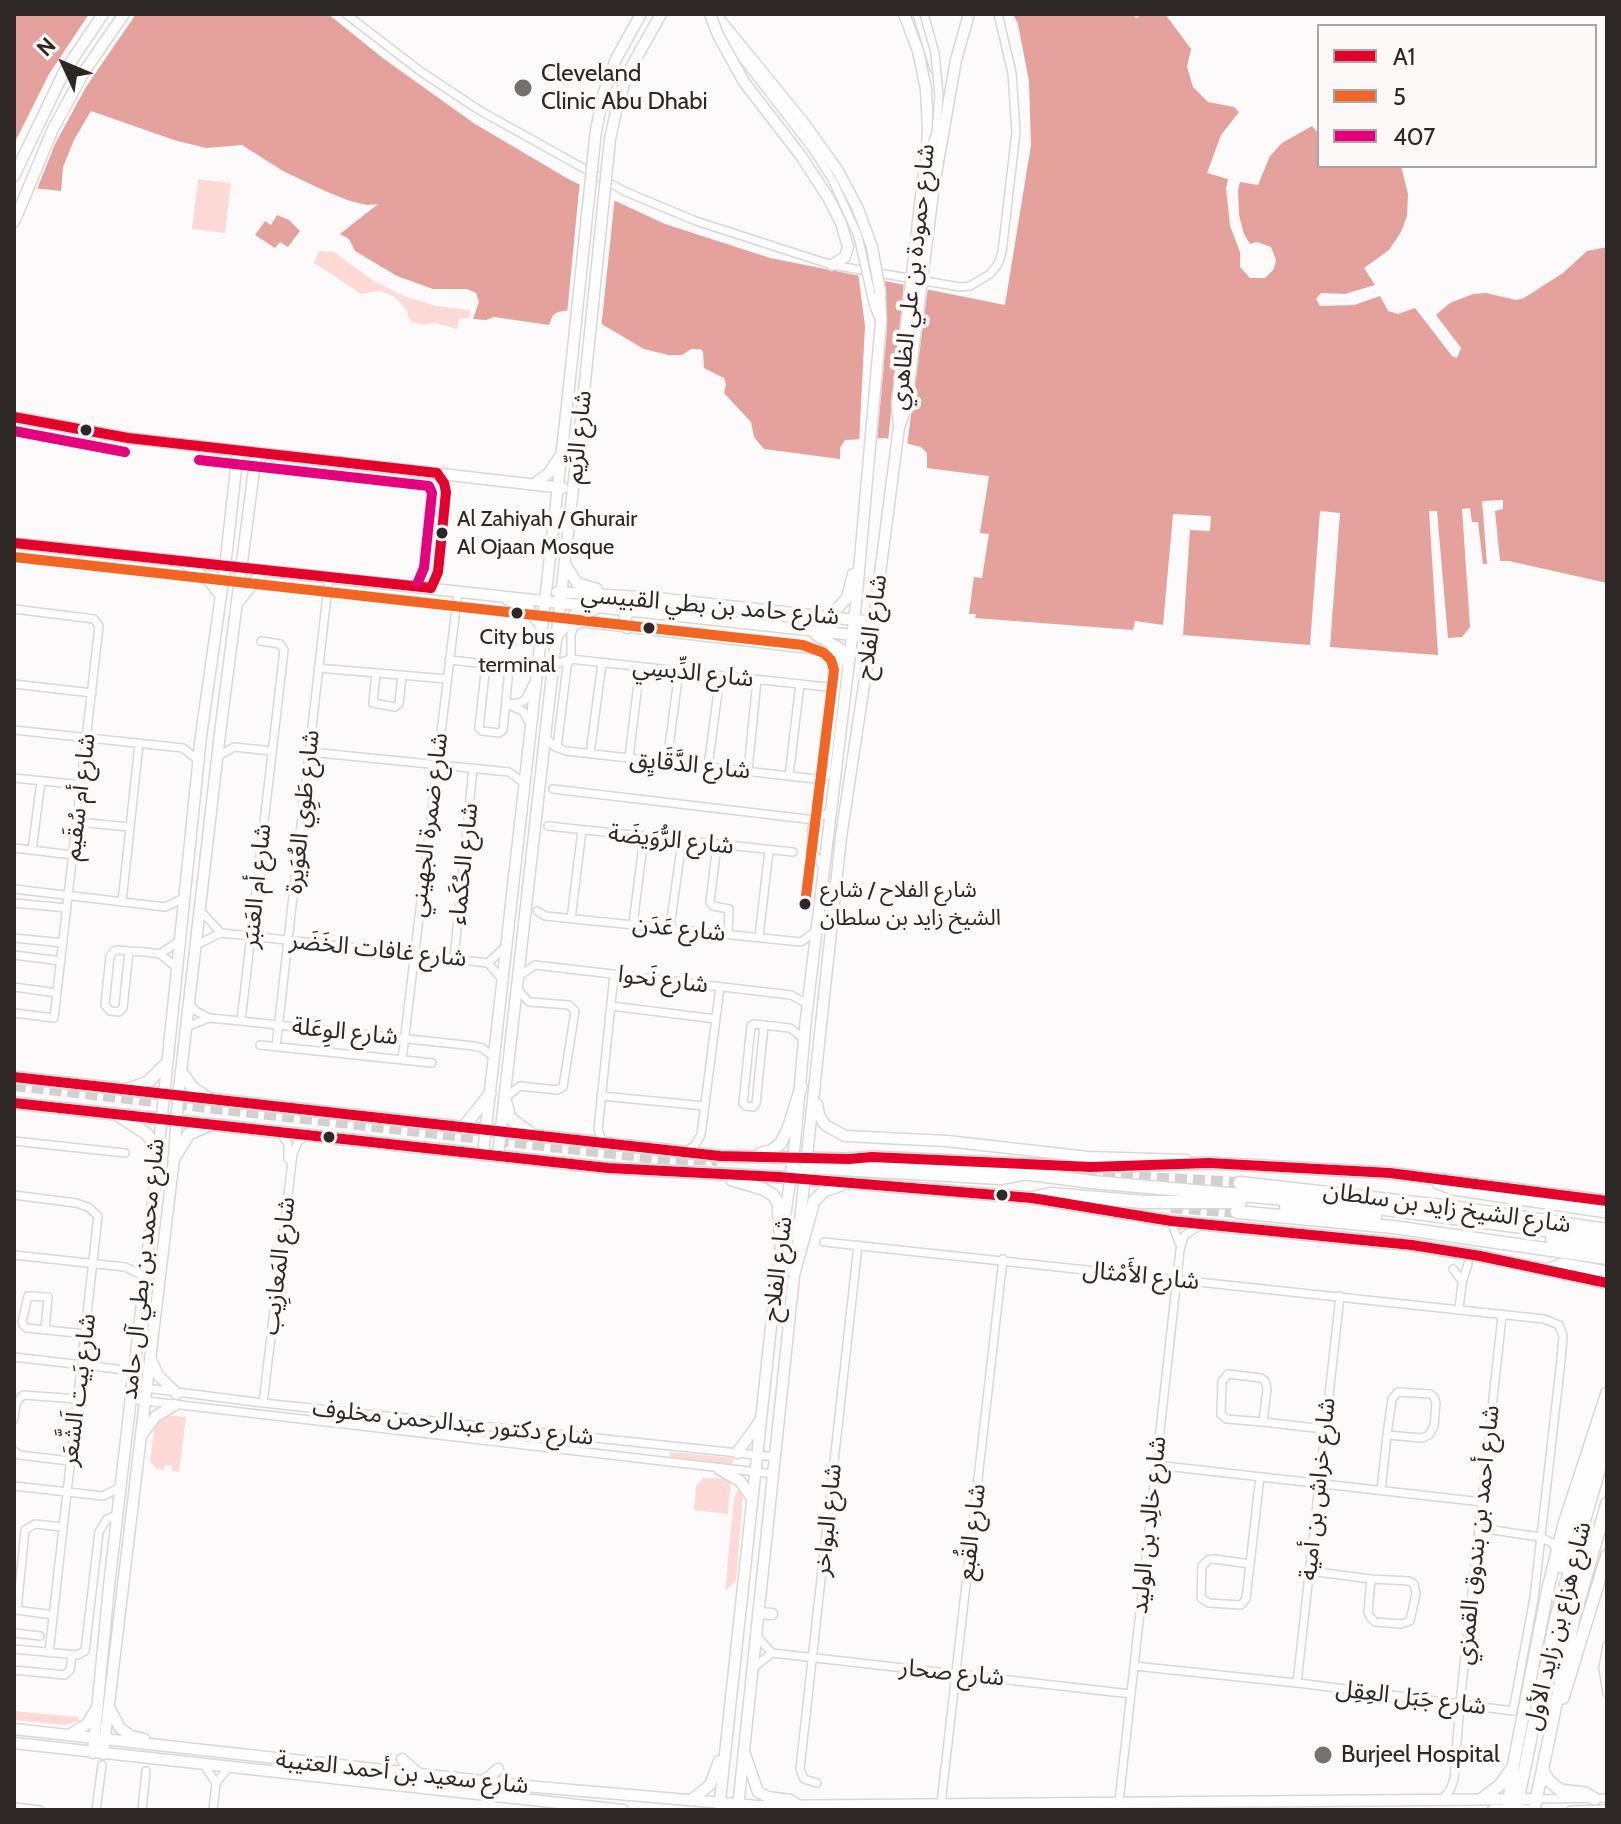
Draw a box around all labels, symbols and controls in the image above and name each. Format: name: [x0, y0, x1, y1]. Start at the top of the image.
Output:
north arrow: [24, 24, 104, 104]
legend: [1317, 24, 1597, 168]
text: N: [31, 32, 61, 62]
text: A1: [1393, 42, 1415, 71]
place label: Cleveland Clinic Abu Dhabi: [541, 60, 708, 116]
marker: Cleveland Clinic Abu Dhabi: [512, 77, 534, 99]
text: 5: [1393, 82, 1406, 111]
text: 407: [1393, 122, 1435, 151]
street label: شارع حمودة بن علي الظاهري: [885, 143, 941, 411]
street label: شارع الرِّيم: [560, 389, 598, 485]
unlabelled marker: [78, 422, 94, 438]
place label: Al Zahiyah / Ghurair Al Ojaan Mosque: [457, 507, 637, 558]
marker: Al Zahiyah / Ghurair Al Ojaan Mosque: [434, 525, 450, 541]
street label: شارع الفلاح: [850, 573, 894, 681]
street label: شارع حامد بن بطي القبيسي: [580, 580, 840, 632]
marker: City bus terminal: [509, 605, 525, 621]
unlabelled marker: [641, 620, 657, 636]
place label: City bus terminal: [478, 625, 556, 676]
street label: شارع الدِّبسِي: [631, 652, 755, 694]
street label: شارع طَوِي العُوَيرة: [280, 729, 326, 895]
street label: شارع ضمرة الجهيني: [403, 731, 455, 919]
street label: شارع أم سُقَيم: [58, 732, 102, 862]
street label: شارع الدَّقَايِق: [628, 744, 752, 786]
street label: شارع الحُكَماء: [443, 802, 485, 926]
street label: شارع الرُّوَيضَة: [607, 819, 735, 861]
street label: شارع أم العَنبَر: [236, 822, 278, 950]
place label: شارع الفلاح / شارع الشيخ زايد بن سلطان: [820, 878, 1001, 930]
marker: شارع الفلاح / شارع الشيخ زايد بن سلطان: [797, 896, 813, 912]
street label: شارع عَدَن: [631, 910, 727, 948]
street label: شارع غافات الخَضَر: [288, 926, 468, 974]
street label: شارع نَحوا: [616, 960, 710, 1000]
street label: شارع الوِعَلة: [291, 1012, 399, 1052]
unlabelled marker: [321, 1129, 337, 1145]
street label: شارع محمد بن بطي آل حامد: [115, 1137, 171, 1401]
street label: شارع الشيخ زايد بن سلطان: [1321, 1176, 1573, 1240]
unlabelled marker: [994, 1187, 1010, 1203]
street label: شارع المَعازِيب: [256, 1195, 302, 1337]
street label: شارع الفلاح: [757, 1215, 799, 1323]
street label: شارع الأَمْثال: [1081, 1256, 1201, 1296]
street label: شارع بَيت اَلشَّعَر: [55, 1312, 103, 1468]
street label: شارع دكتور عبدالرحمن مخلوف: [311, 1394, 595, 1452]
street label: شارع خراش بن أمية: [1294, 1396, 1342, 1582]
street label: شارع أحمد بن بندوق القمزي: [1450, 1404, 1506, 1666]
street label: شارع خالِد بن الوليد: [1125, 1435, 1173, 1615]
street label: شارع البواخر: [808, 1462, 848, 1578]
street label: شارع القُبع: [952, 1482, 992, 1582]
street label: شارع هزاع بن زايد الأول: [1518, 1519, 1598, 1733]
street label: شارع صحار: [898, 1653, 1006, 1693]
street label: شارع جَبَل العِقِل: [1334, 1674, 1488, 1722]
place label: Burjeel Hospital: [1341, 1741, 1500, 1769]
marker: Burjeel Hospital: [1312, 1744, 1334, 1766]
street label: شارع سعيد بن أحمد العتيبة: [274, 1745, 530, 1801]

